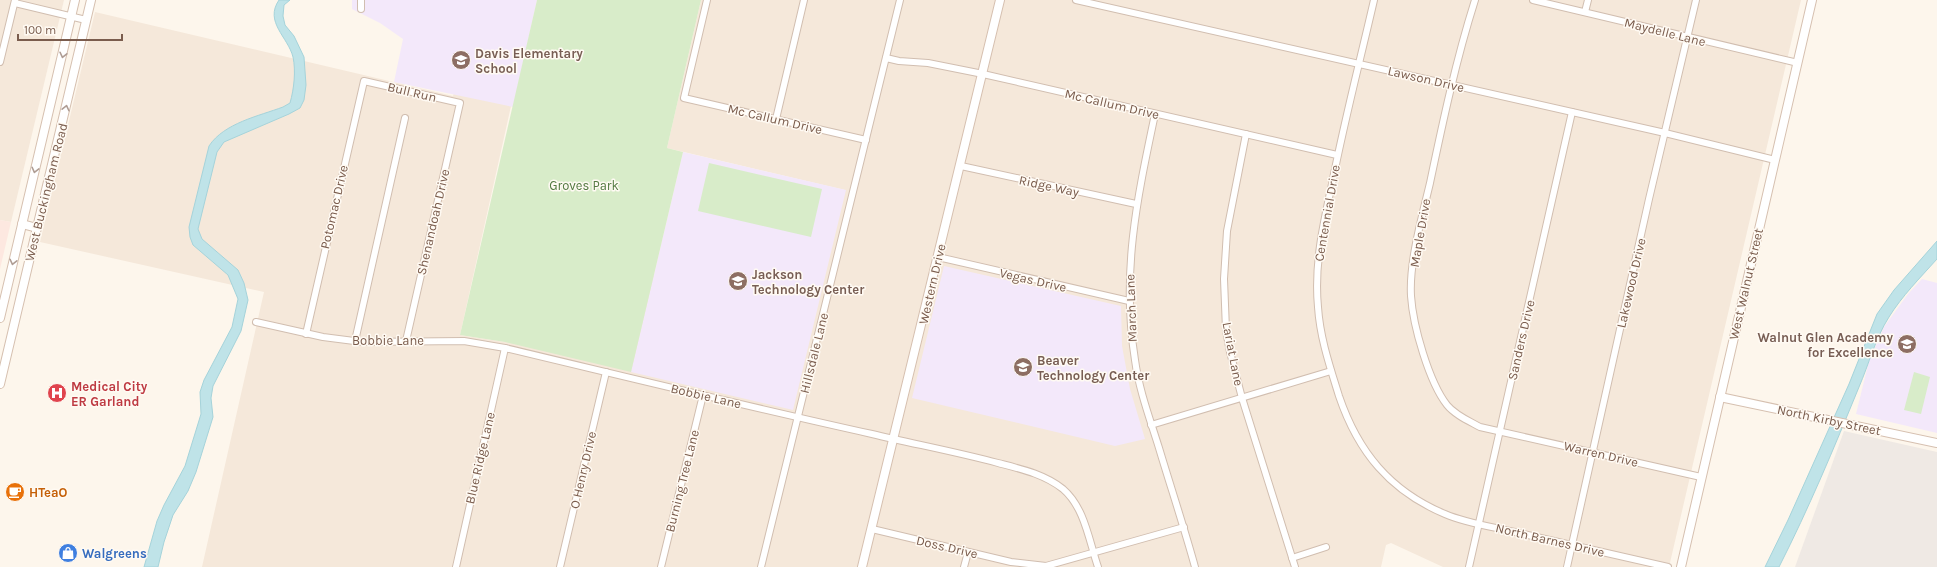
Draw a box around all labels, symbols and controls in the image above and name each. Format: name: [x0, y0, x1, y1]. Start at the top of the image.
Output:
street label: Maydelle Lane: [1623, 15, 1708, 49]
scale bar: [18, 16, 122, 42]
text: 100 m: [24, 23, 56, 37]
place label: Davis Elementary School: [475, 46, 583, 76]
school or university icon: Davis Elementary School: [450, 49, 472, 71]
one-way arrow: [59, 51, 67, 58]
street label: Lawson Drive: [1386, 63, 1466, 95]
street label: Bull Run: [386, 79, 438, 105]
street label: Mc Callum Drive: [1063, 86, 1161, 122]
street label: Mc Callum Drive: [726, 101, 824, 137]
one-way arrow: [61, 105, 70, 112]
street label: West Buckingham Road: [22, 121, 70, 263]
street label: Potomac Drive: [317, 163, 351, 250]
street label: Centennial Drive: [1311, 163, 1343, 262]
one-way arrow: [32, 167, 40, 173]
street label: Shenandoah Drive: [413, 167, 453, 277]
street label: Ridge Way: [1018, 172, 1080, 200]
park label: Groves Park: [549, 178, 619, 193]
street label: Maple Drive: [1407, 197, 1433, 269]
street label: West Walnut Street: [1726, 227, 1766, 341]
street label: Lakewood Drive: [1613, 236, 1649, 330]
street label: Western Drive: [915, 242, 949, 326]
one-way arrow: [9, 259, 18, 266]
street label: Vegas Drive: [998, 265, 1068, 295]
place label: Jackson Technology Center: [752, 267, 865, 297]
school or university icon: Jackson Technology Center: [727, 270, 749, 292]
street label: March Lane: [1122, 273, 1140, 342]
street label: Sanders Drive: [1504, 298, 1538, 382]
street label: Hillsdale Lane: [797, 311, 831, 395]
street label: Lariat Lane: [1219, 321, 1247, 387]
place label: Walnut Glen Academy for Excellence: [1758, 330, 1893, 360]
street label: Bobbie Lane: [352, 333, 424, 348]
school or university icon: Walnut Glen Academy for Excellence: [1896, 333, 1918, 355]
place label: Beaver Technology Center: [1037, 353, 1150, 383]
school or university icon: Beaver Technology Center: [1012, 356, 1034, 378]
place label: Medical City ER Garland: [71, 379, 148, 409]
street label: Bobbie Lane: [669, 381, 743, 411]
hospital icon: Medical City ER Garland: [46, 382, 68, 404]
street label: North Kirby Street: [1776, 402, 1882, 438]
street label: Blue Ridge Lane: [462, 410, 498, 505]
street label: Burning Tree Lane: [662, 428, 702, 534]
street label: O Henry Drive: [567, 430, 599, 510]
street label: Warren Drive: [1562, 438, 1640, 470]
cafe icon: HTeaO: [4, 481, 26, 503]
place label: HTeaO: [29, 485, 67, 500]
street label: North Barnes Drive: [1494, 520, 1606, 560]
street label: Doss Drive: [915, 533, 980, 561]
shop icon: Walgreens: [57, 542, 79, 564]
place label: Walgreens: [82, 546, 147, 561]

